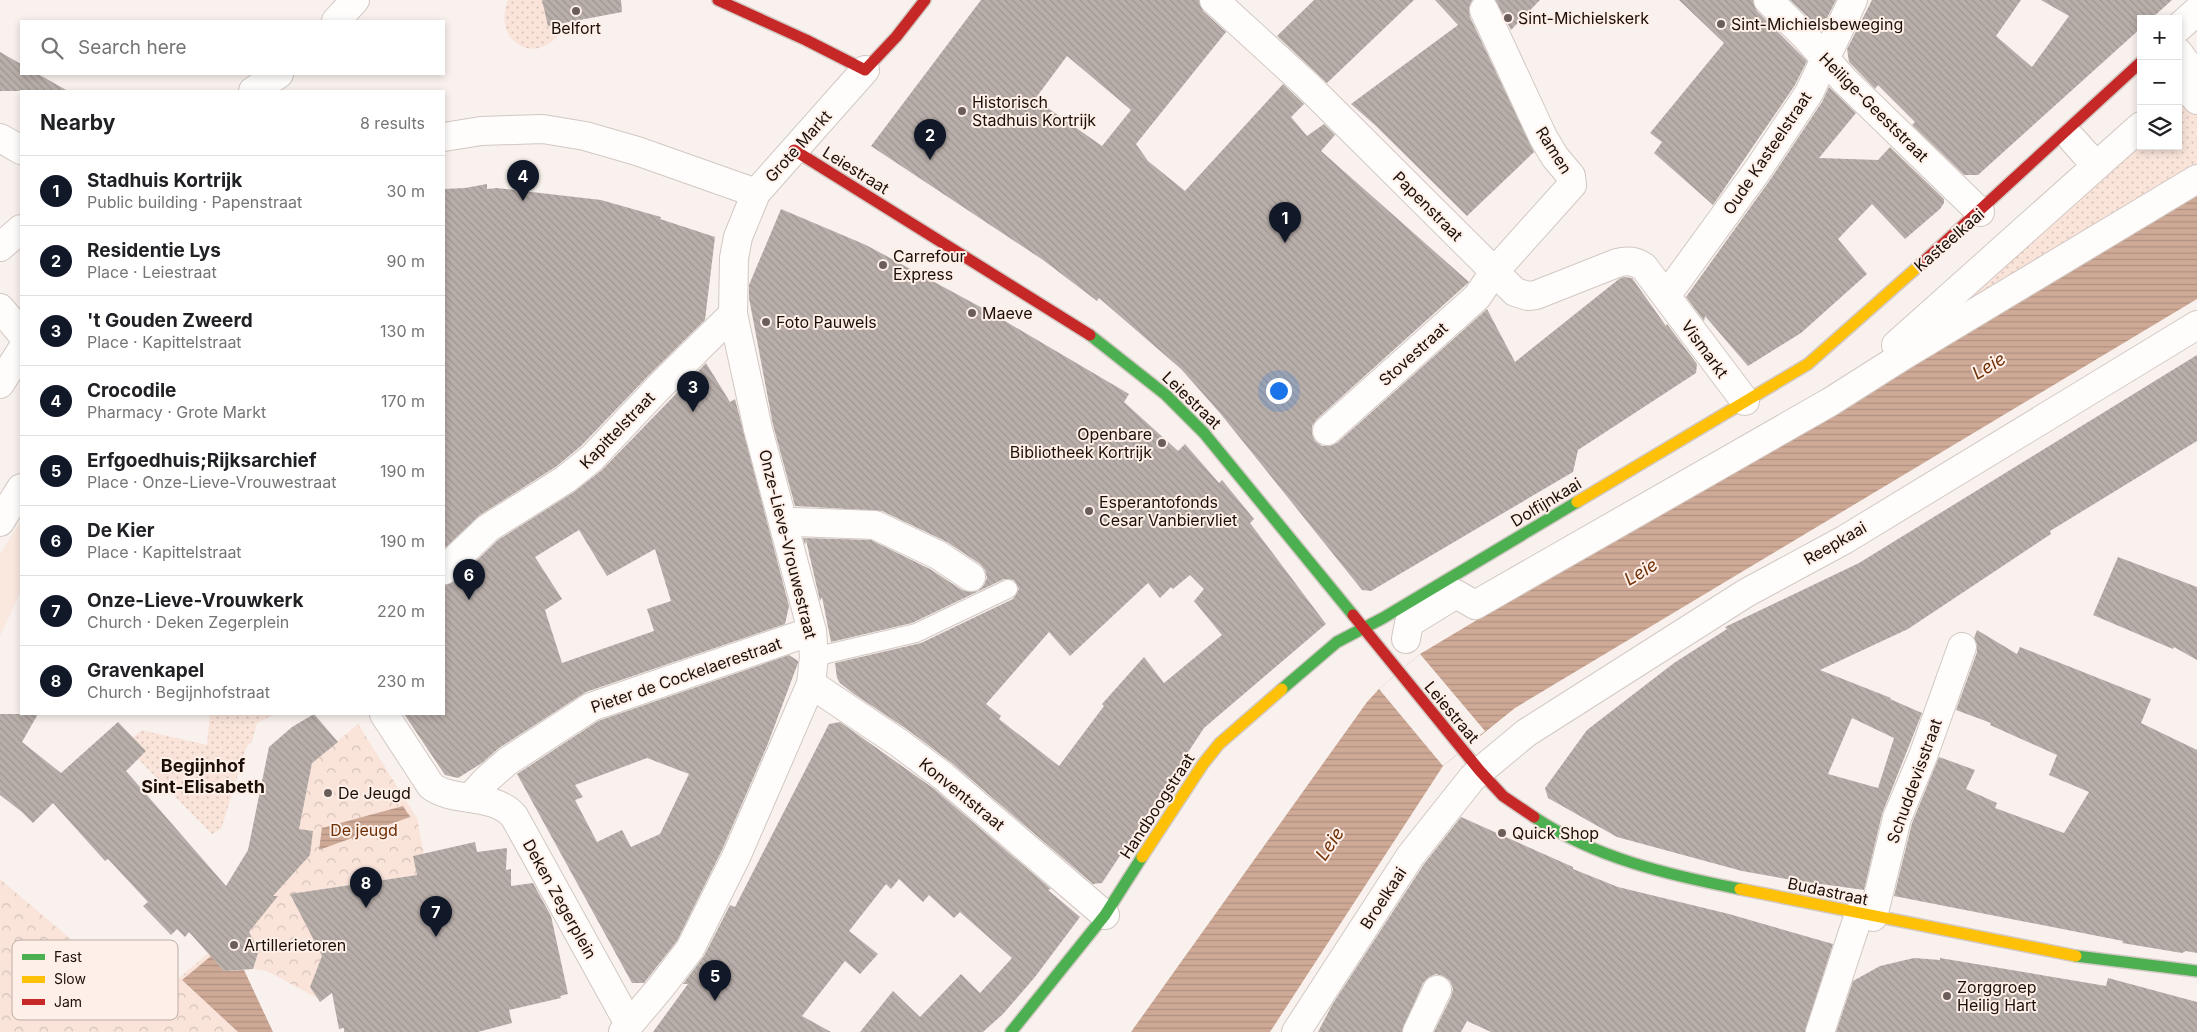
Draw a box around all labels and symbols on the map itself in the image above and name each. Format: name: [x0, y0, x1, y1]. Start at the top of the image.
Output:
marker: Belfort: [570, 5, 582, 17]
place label: Sint-Michielskerk: [1518, 8, 1649, 28]
marker: Sint-Michielskerk: [1502, 12, 1514, 24]
place label: Sint-Michielsbeweging: [1731, 14, 1903, 34]
place label: Belfort: [551, 18, 601, 38]
marker: Sint-Michielsbeweging: [1715, 18, 1727, 30]
street label: Heilige-Geeststraat: [1815, 48, 1933, 166]
street label: Oude Kasteelstraat: [1718, 88, 1816, 218]
place label: Historisch Stadhuis Kortrijk: [972, 92, 1096, 130]
marker: Historisch Stadhuis Kortrijk: [956, 105, 968, 117]
street label: Grote Markt: [760, 106, 836, 186]
pin: 2: [914, 119, 946, 160]
street label: Ramen: [1532, 123, 1576, 177]
street label: Leiestraat: [819, 142, 893, 198]
pin: 4: [507, 160, 539, 201]
street label: Papenstraat: [1389, 167, 1467, 245]
pin: 1: [1269, 202, 1301, 243]
street label: Kasteelkaai: [1910, 204, 1988, 276]
place label: Carrefour Express: [893, 246, 966, 284]
marker: Carrefour Express: [877, 259, 889, 271]
place label: Maeve: [982, 303, 1032, 323]
marker: Maeve: [966, 307, 978, 319]
place label: Foto Pauwels: [776, 312, 877, 332]
marker: Foto Pauwels: [760, 316, 772, 328]
street label: Vismarkt: [1677, 316, 1733, 382]
street label: Stovestraat: [1375, 318, 1451, 390]
water label: Leie: [1968, 347, 2009, 384]
street label: Leiestraat: [1158, 367, 1226, 433]
pin: 3: [677, 371, 709, 412]
your location: [1266, 378, 1292, 404]
street label: Kapittelstraat: [575, 387, 659, 473]
place label: Openbare Bibliotheek Kortrijk: [1010, 424, 1152, 462]
marker: Openbare Bibliotheek Kortrijk: [1156, 437, 1168, 449]
street label: Onze-Lieve-Vrouwestraat: [755, 447, 821, 641]
street label: Dolfijnkaai: [1507, 473, 1585, 531]
place label: Esperantofonds Cesar Vanbiervliet: [1099, 492, 1237, 530]
marker: Esperantofonds Cesar Vanbiervliet: [1083, 505, 1095, 517]
street label: Reepkaai: [1800, 517, 1870, 569]
water label: Leie: [1620, 553, 1661, 590]
pin: 6: [453, 559, 485, 600]
street label: Pieter de Cockelaerestraat: [588, 633, 784, 717]
street label: Leiestraat: [1420, 677, 1484, 747]
street label: Schuddevisstraat: [1882, 716, 1946, 846]
street label: Handboogstraat: [1115, 749, 1199, 863]
street label: Konventstraat: [915, 753, 1009, 835]
district label: Begijnhof Sint-Elisabeth: [141, 755, 265, 797]
place label: De Jeugd: [338, 783, 411, 803]
marker: De Jeugd: [322, 787, 334, 799]
park label: De jeugd: [330, 820, 398, 840]
water label: Leie: [1311, 823, 1348, 864]
place label: Quick Shop: [1512, 823, 1599, 843]
marker: Quick Shop: [1496, 827, 1508, 839]
street label: Deken Zegerplein: [519, 836, 601, 962]
street label: Broelkaai: [1356, 863, 1410, 933]
pin: 8: [350, 867, 382, 908]
street label: Budastraat: [1786, 873, 1870, 909]
pin: 7: [420, 896, 452, 937]
place label: Artillerietoren: [244, 935, 346, 955]
marker: Artillerietoren: [228, 939, 240, 951]
legend: [12, 940, 178, 1020]
text: Fast: [54, 948, 82, 965]
pin: 5: [699, 960, 731, 1001]
text: Slow: [54, 970, 86, 987]
place label: Zorggroep Heilig Hart: [1957, 977, 2037, 1015]
marker: Zorggroep Heilig Hart: [1941, 990, 1953, 1002]
text: Jam: [54, 993, 82, 1010]

